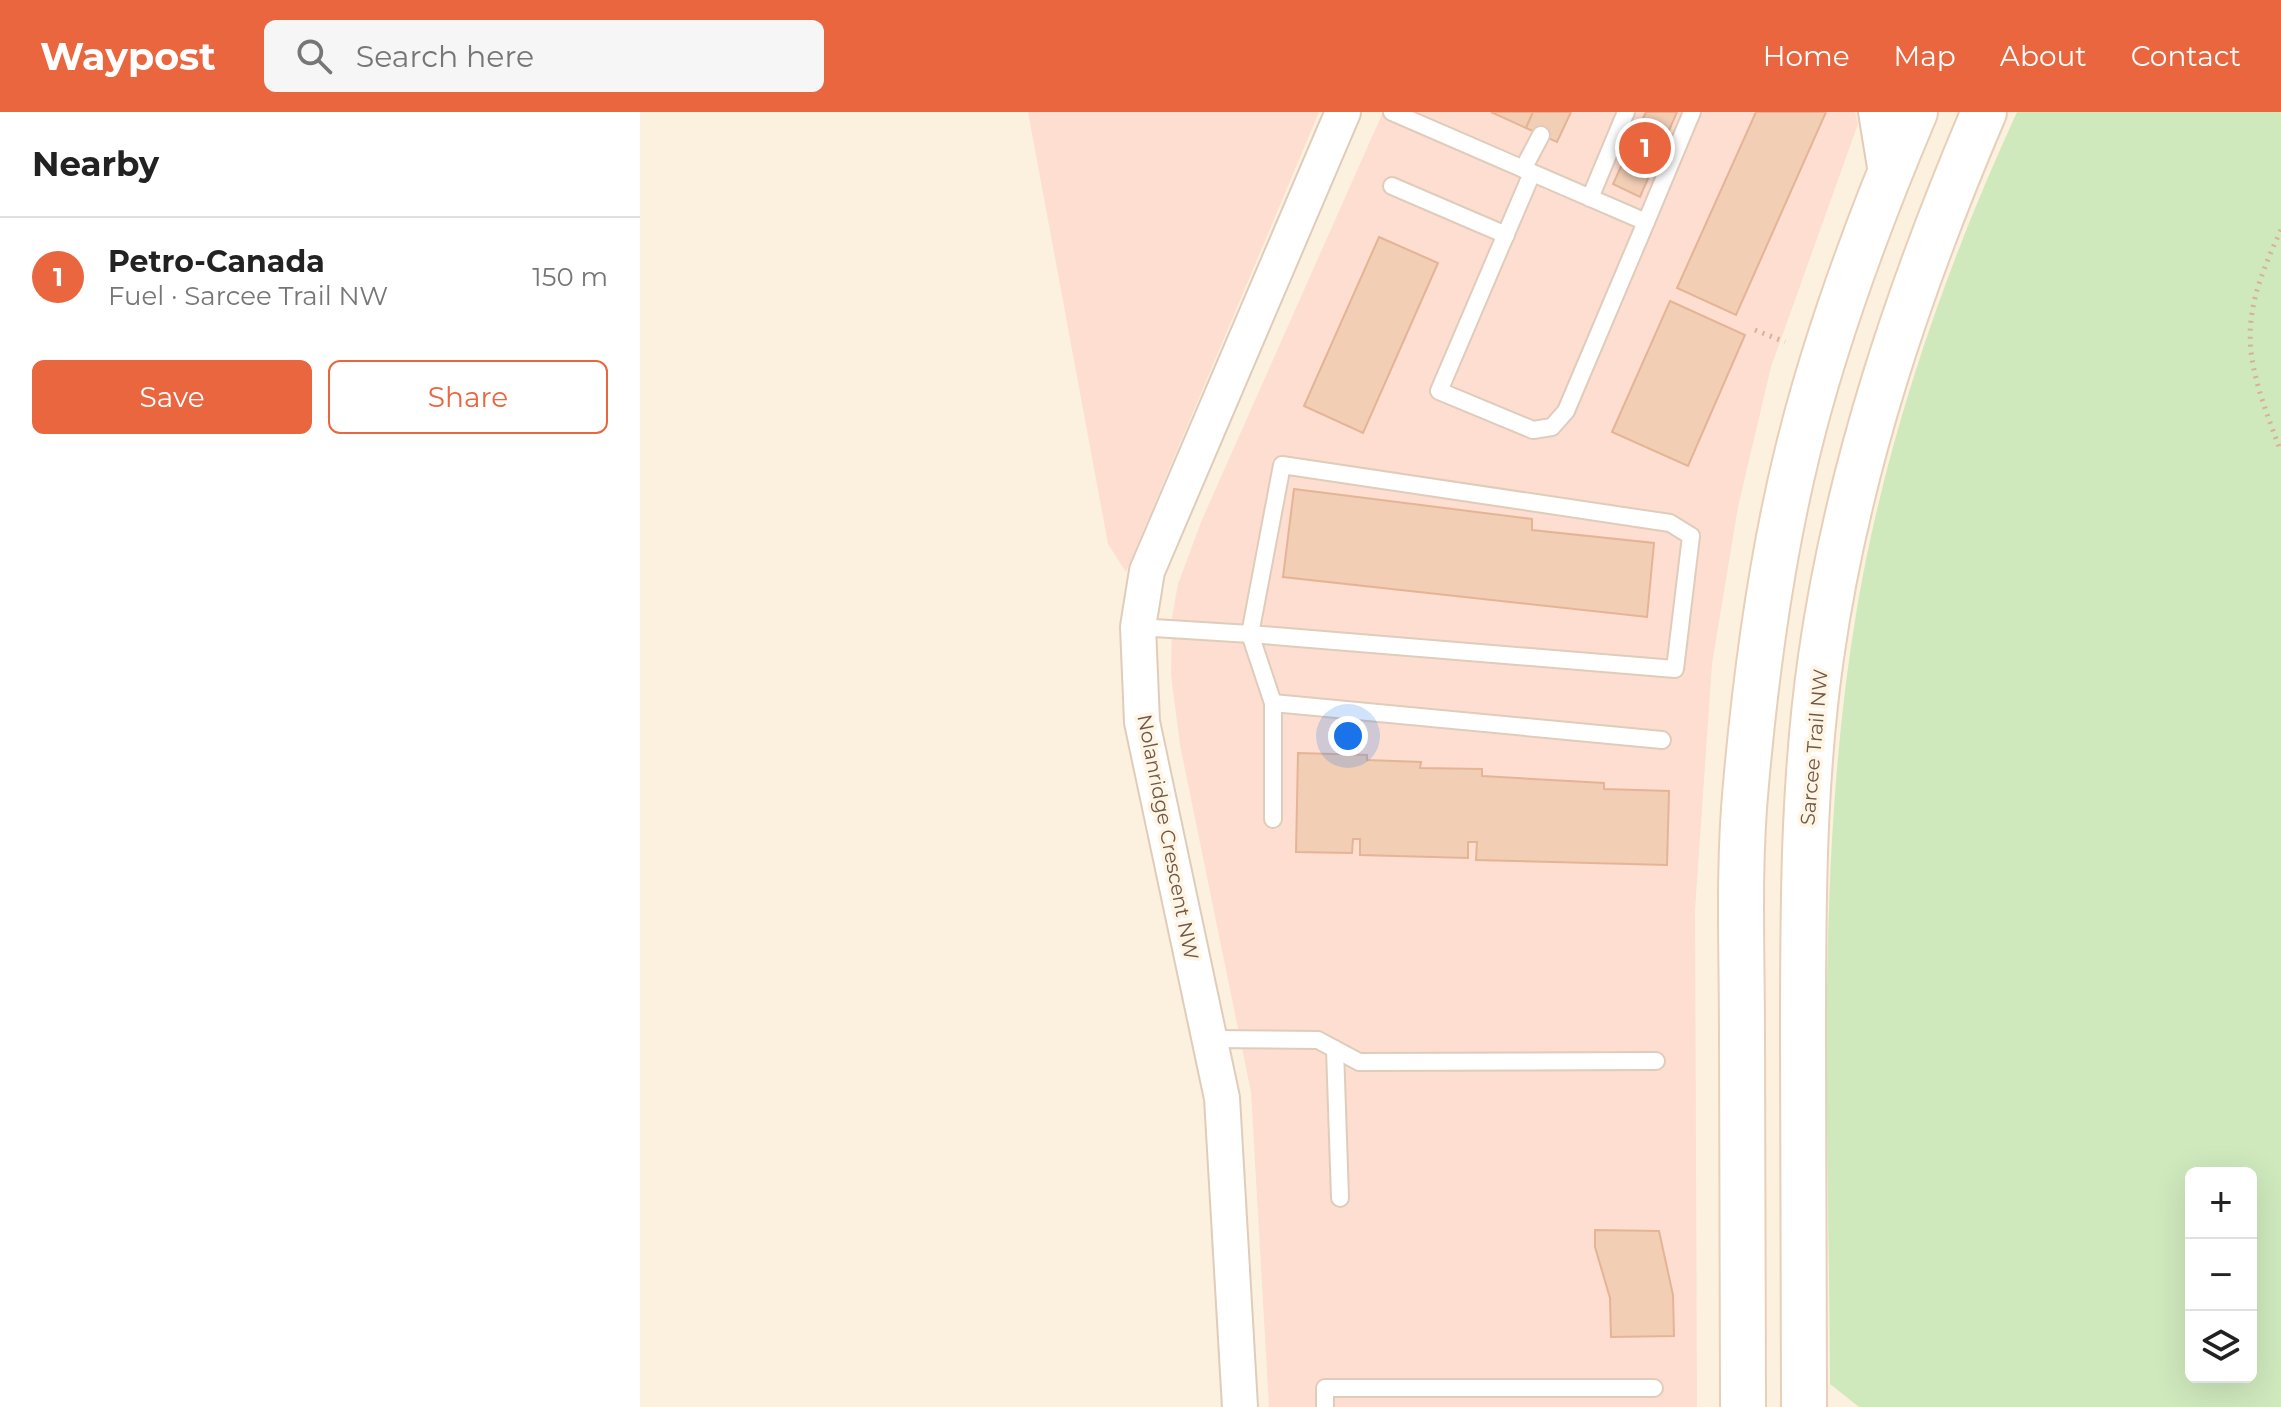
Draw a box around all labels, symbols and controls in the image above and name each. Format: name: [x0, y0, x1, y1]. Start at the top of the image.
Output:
search box: [264, 20, 824, 92]
text: Waypost: [40, 33, 216, 80]
icon: search: [292, 34, 336, 78]
text: Search here: [356, 38, 534, 75]
text: Home: [1763, 39, 1850, 73]
text: Map: [1894, 39, 1956, 73]
text: About: [2000, 39, 2087, 73]
text: Contact: [2131, 39, 2241, 73]
pin: 1: [1619, 118, 1671, 178]
text: Nearby: [32, 143, 159, 185]
text: Petro-Canada: [108, 243, 325, 280]
text: 1: [53, 261, 63, 293]
text: 150 m: [532, 261, 608, 293]
text: Fuel · Sarcee Trail NW: [108, 280, 388, 312]
button: Save: [32, 360, 312, 434]
button: Share: [328, 360, 608, 434]
street label: Sarcee Trail NW: [1795, 668, 1833, 826]
street label: Nolanridge Crescent NW: [1132, 712, 1204, 962]
your location: [1328, 716, 1368, 756]
map controls: [2185, 1167, 2257, 1383]
button: +: [2185, 1167, 2257, 1239]
button: −: [2185, 1239, 2257, 1311]
button: layers: [2185, 1311, 2257, 1383]

